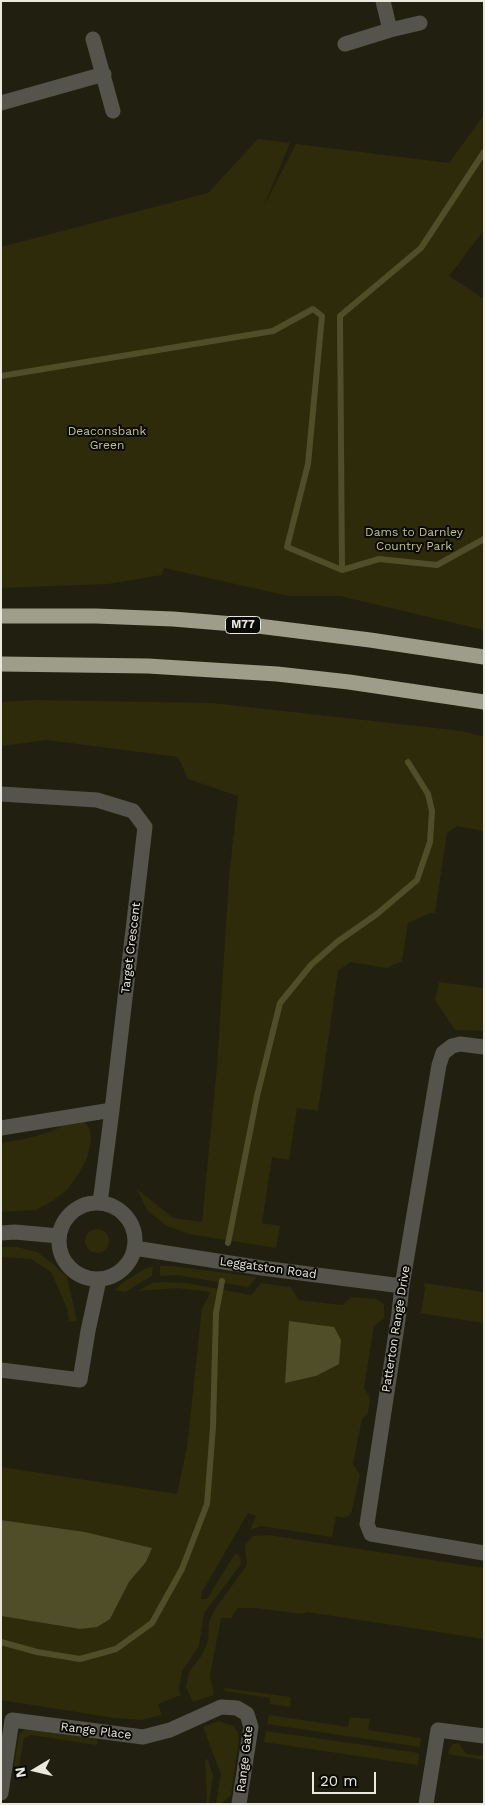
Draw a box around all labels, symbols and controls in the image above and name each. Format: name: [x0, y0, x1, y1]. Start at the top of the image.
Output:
park label: Deaconsbank Green: [68, 424, 146, 452]
park label: Dams to Darnley Country Park: [365, 525, 463, 553]
road number: M77: [226, 616, 260, 634]
street label: Target Crescent: [118, 902, 144, 994]
street label: Leggatston Road: [219, 1254, 317, 1282]
street label: Patterton Range Drive: [379, 1265, 413, 1393]
street label: Range Place: [60, 1720, 132, 1742]
street label: Range Gate: [234, 1725, 256, 1793]
north arrow: [10, 1745, 60, 1795]
scale bar: [315, 1762, 379, 1794]
text: N: [11, 1766, 29, 1779]
text: 20 m: [320, 1772, 358, 1790]

